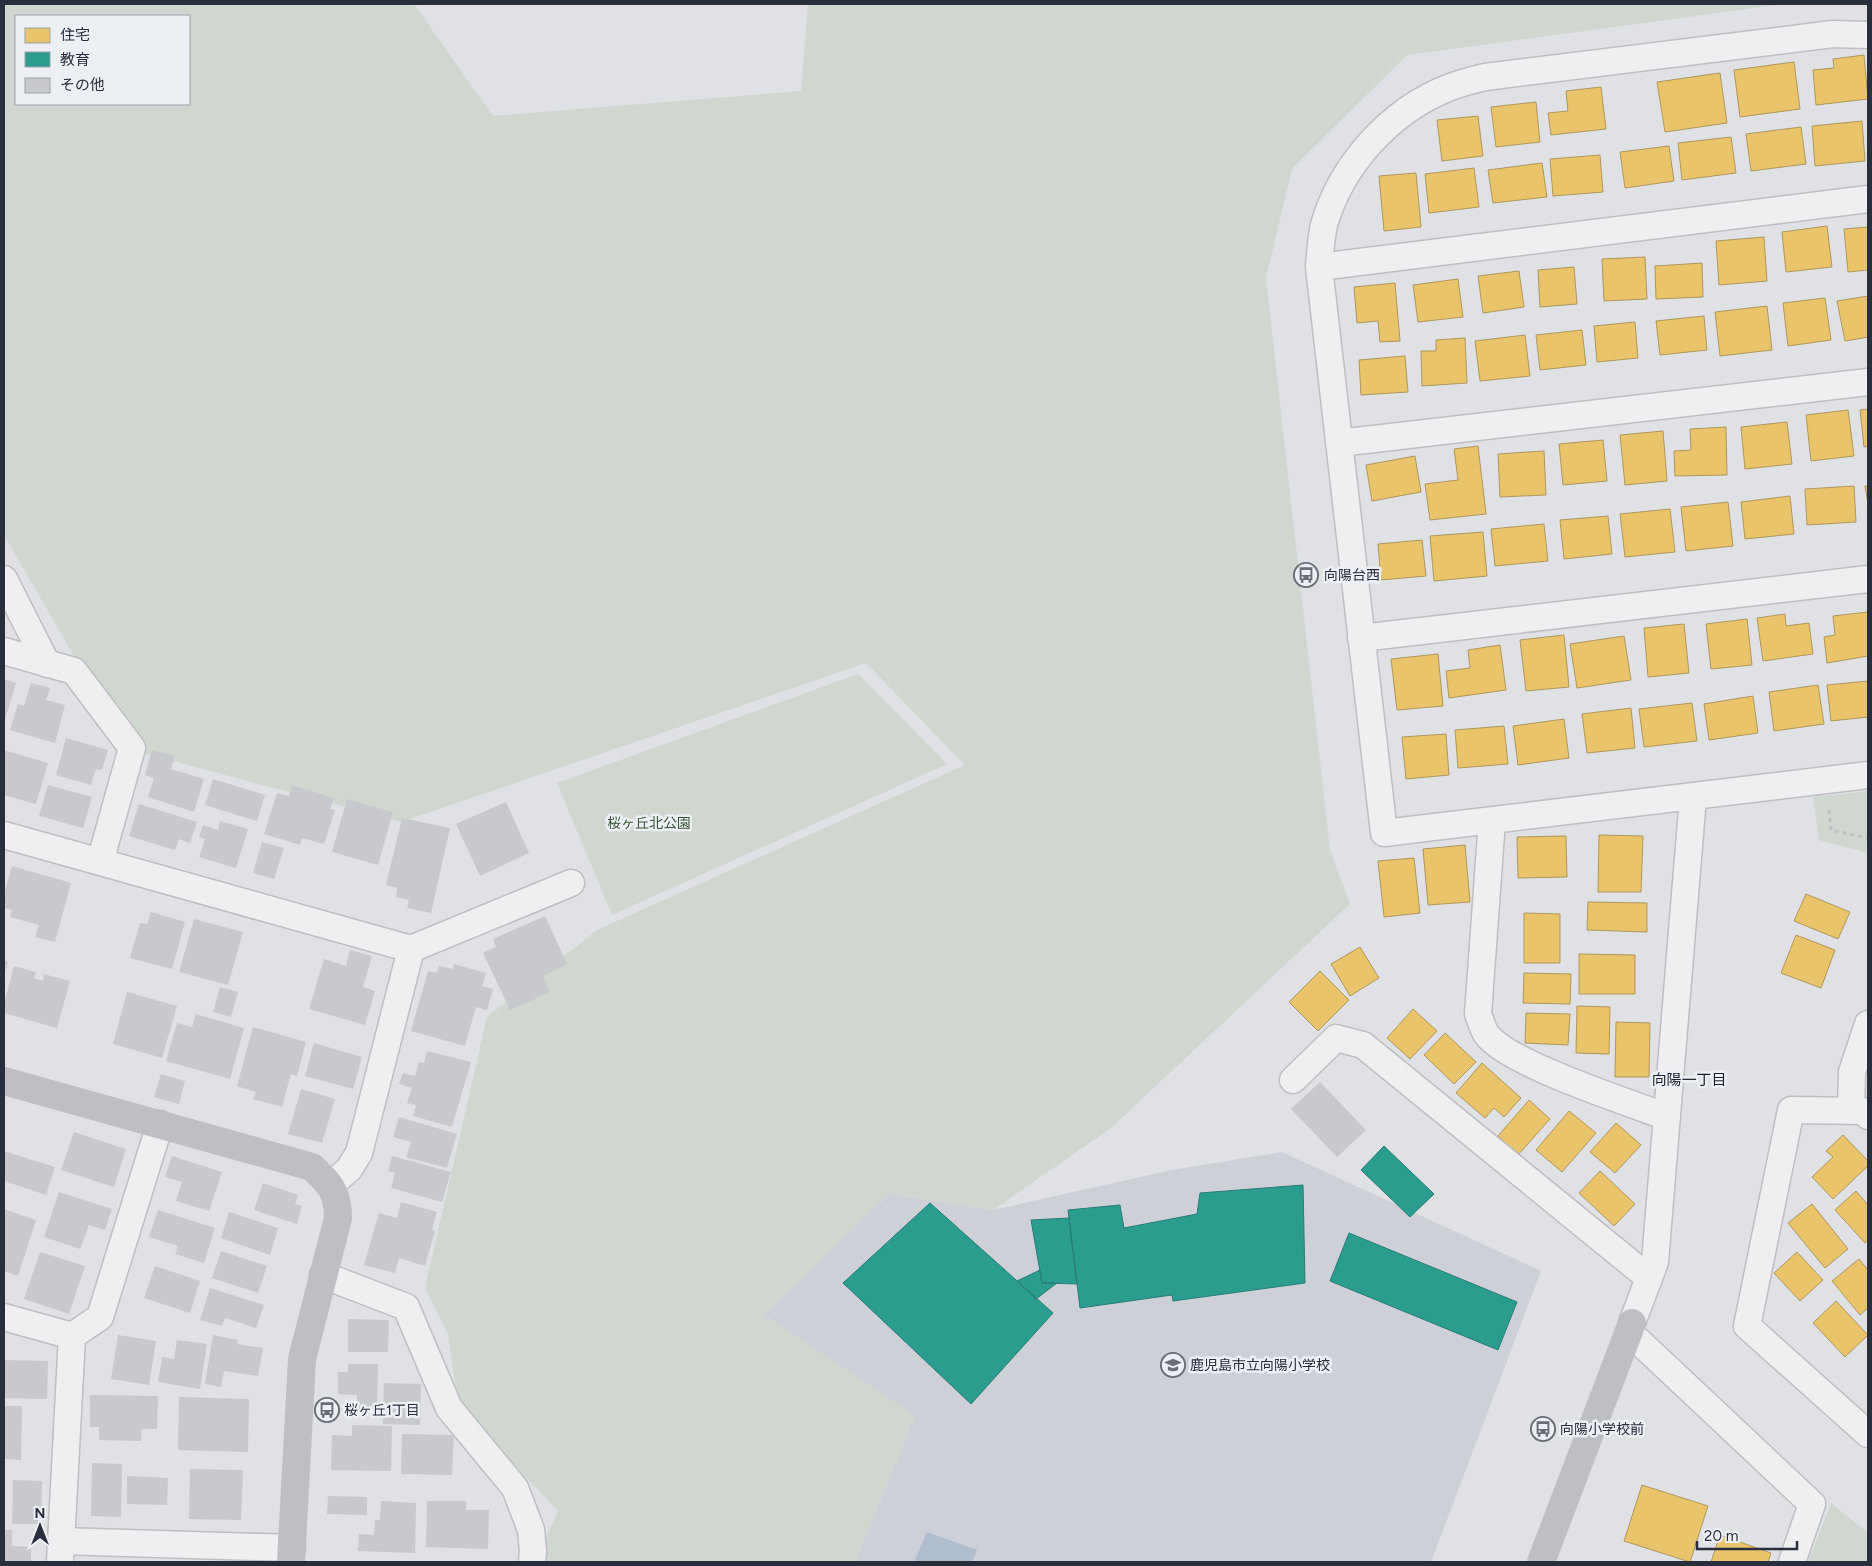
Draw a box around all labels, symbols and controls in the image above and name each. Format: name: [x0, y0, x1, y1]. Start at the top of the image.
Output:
legend: [15, 15, 190, 105]
text: 住宅: [60, 26, 90, 44]
text: 教育: [60, 51, 90, 69]
text: その他: [60, 76, 105, 94]
bus stop icon: 向陽台西: [1293, 562, 1319, 588]
place label: 向陽台西: [1324, 567, 1380, 584]
park label: 桜ヶ丘北公園: [607, 815, 691, 832]
district label: 向陽一丁目: [1651, 1071, 1727, 1089]
school or university icon: 鹿児島市立向陽小学校: [1160, 1352, 1186, 1378]
place label: 鹿児島市立向陽小学校: [1190, 1357, 1330, 1374]
bus stop icon: 桜ヶ丘1丁目: [314, 1397, 340, 1423]
place label: 桜ヶ丘1丁目: [344, 1402, 420, 1419]
bus stop icon: 向陽小学校前: [1530, 1416, 1556, 1442]
place label: 向陽小学校前: [1560, 1421, 1644, 1438]
north arrow: [15, 1501, 65, 1551]
text: N: [35, 1505, 45, 1522]
scale bar: [1697, 1518, 1797, 1550]
text: 20 m: [1704, 1527, 1738, 1545]

